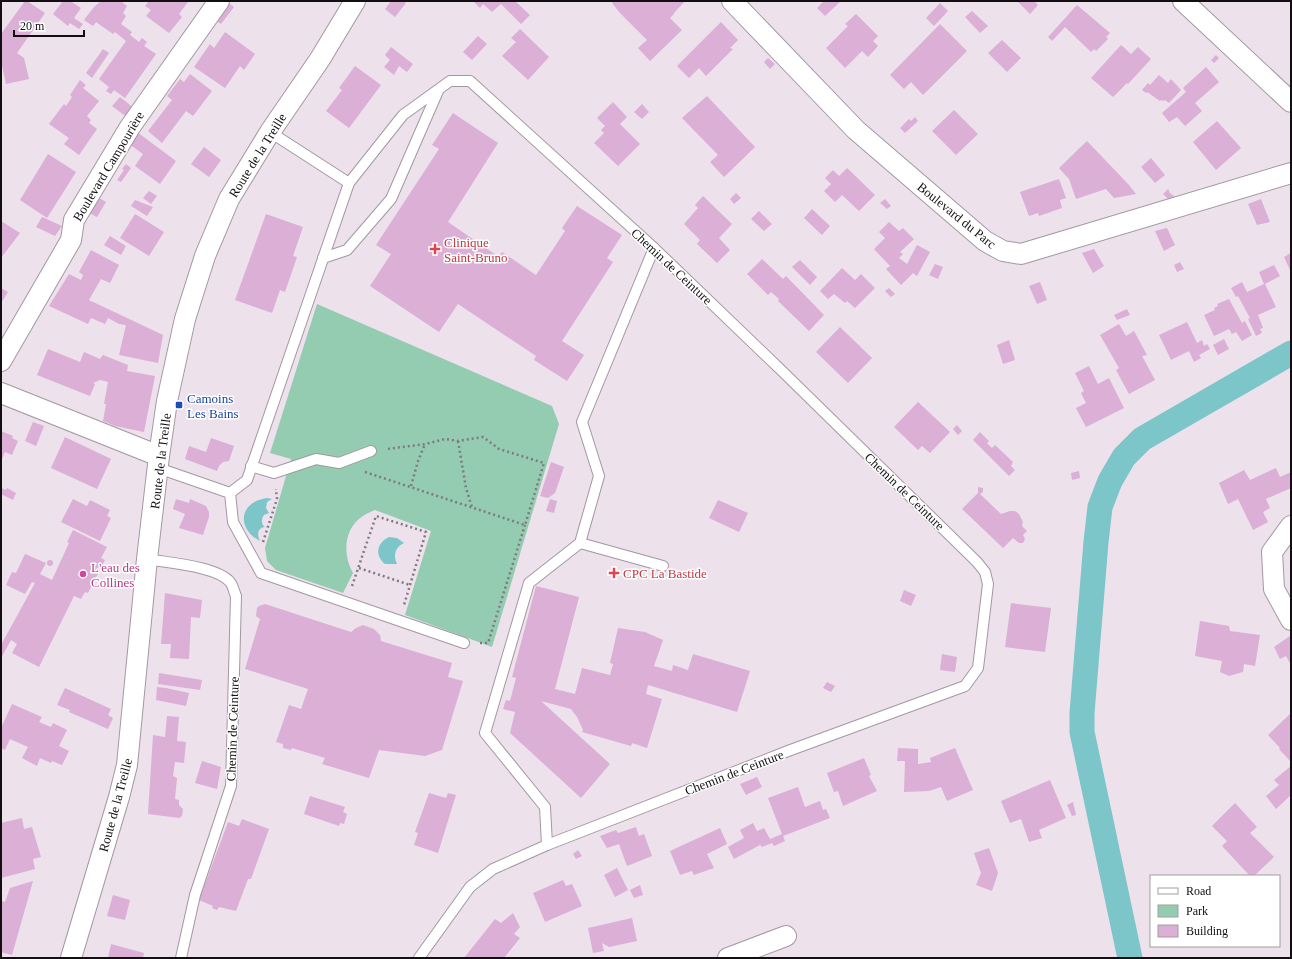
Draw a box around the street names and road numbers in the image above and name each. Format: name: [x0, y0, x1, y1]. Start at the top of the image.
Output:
street label: Boulevard Campourière: [70, 109, 147, 224]
street label: Route de la Treille: [226, 110, 289, 200]
street label: Boulevard du Parc: [914, 179, 999, 252]
street label: Chemin de Ceinture: [628, 225, 715, 308]
street label: Route de la Treille: [147, 412, 174, 510]
street label: Chemin de Ceinture: [862, 450, 948, 533]
street label: Chemin de Ceinture: [223, 676, 242, 782]
street label: Chemin de Ceinture: [683, 747, 786, 798]
street label: Route de la Treille: [96, 756, 135, 854]

